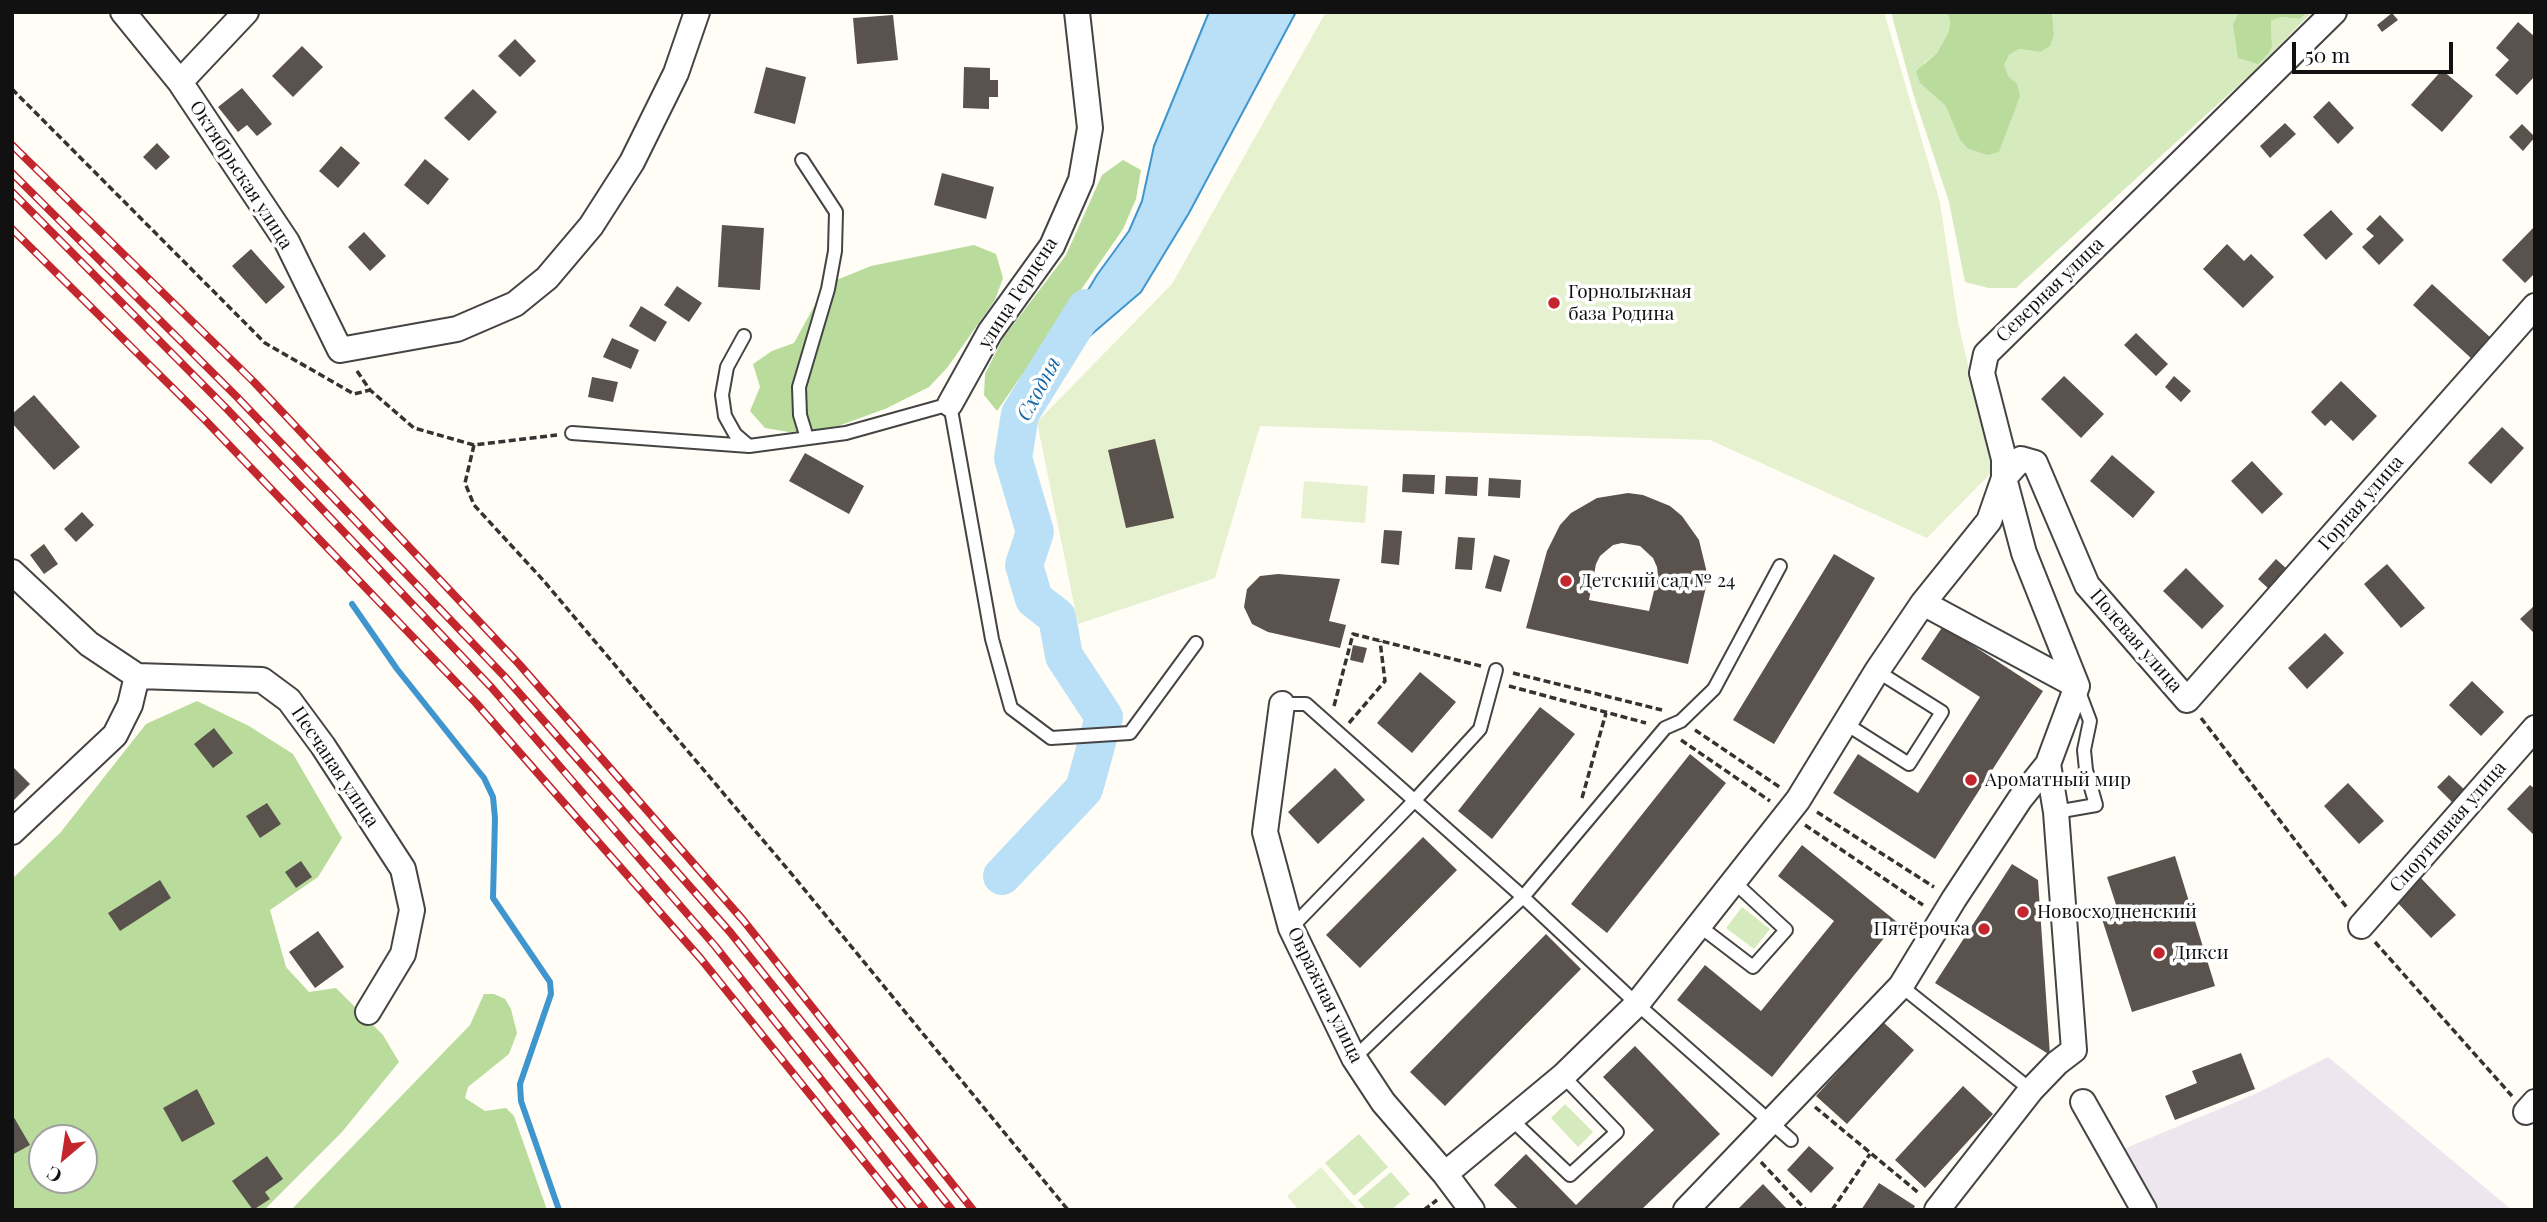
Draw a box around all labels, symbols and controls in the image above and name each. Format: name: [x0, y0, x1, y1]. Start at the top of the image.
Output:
scale bar: [2295, 28, 2456, 72]
text: 50 m: [2305, 40, 2350, 68]
street label: Октябрьская улица: [184, 96, 298, 254]
street label: улица Герцена: [974, 233, 1062, 353]
street label: Северная улица: [1991, 233, 2109, 347]
place label: Горнолыжная база Родина: [1568, 281, 1692, 325]
marker: Горнолыжная база Родина: [1546, 295, 1562, 311]
water label: Сходня: [1012, 353, 1066, 425]
street label: Горная улица: [2314, 451, 2408, 555]
place label: Детский сад № 24: [1580, 570, 1735, 592]
marker: Детский сад № 24: [1558, 573, 1574, 589]
street label: Полевая улица: [2085, 585, 2187, 697]
street label: Песчаная улица: [286, 702, 384, 832]
street label: Спортивная улица: [2385, 757, 2511, 897]
place label: Ароматный мир: [1985, 769, 2131, 791]
marker: Ароматный мир: [1963, 772, 1979, 788]
place label: Новосходненский: [2037, 901, 2197, 923]
marker: Новосходненский: [2015, 904, 2031, 920]
place label: Пятёрочка: [1873, 918, 1970, 940]
marker: Пятёрочка: [1976, 921, 1992, 937]
street label: Овражная улица: [1282, 923, 1368, 1067]
place label: Дикси: [2173, 942, 2229, 964]
marker: Дикси: [2151, 945, 2167, 961]
north arrow: [28, 1124, 98, 1194]
text: С: [42, 1161, 66, 1190]

